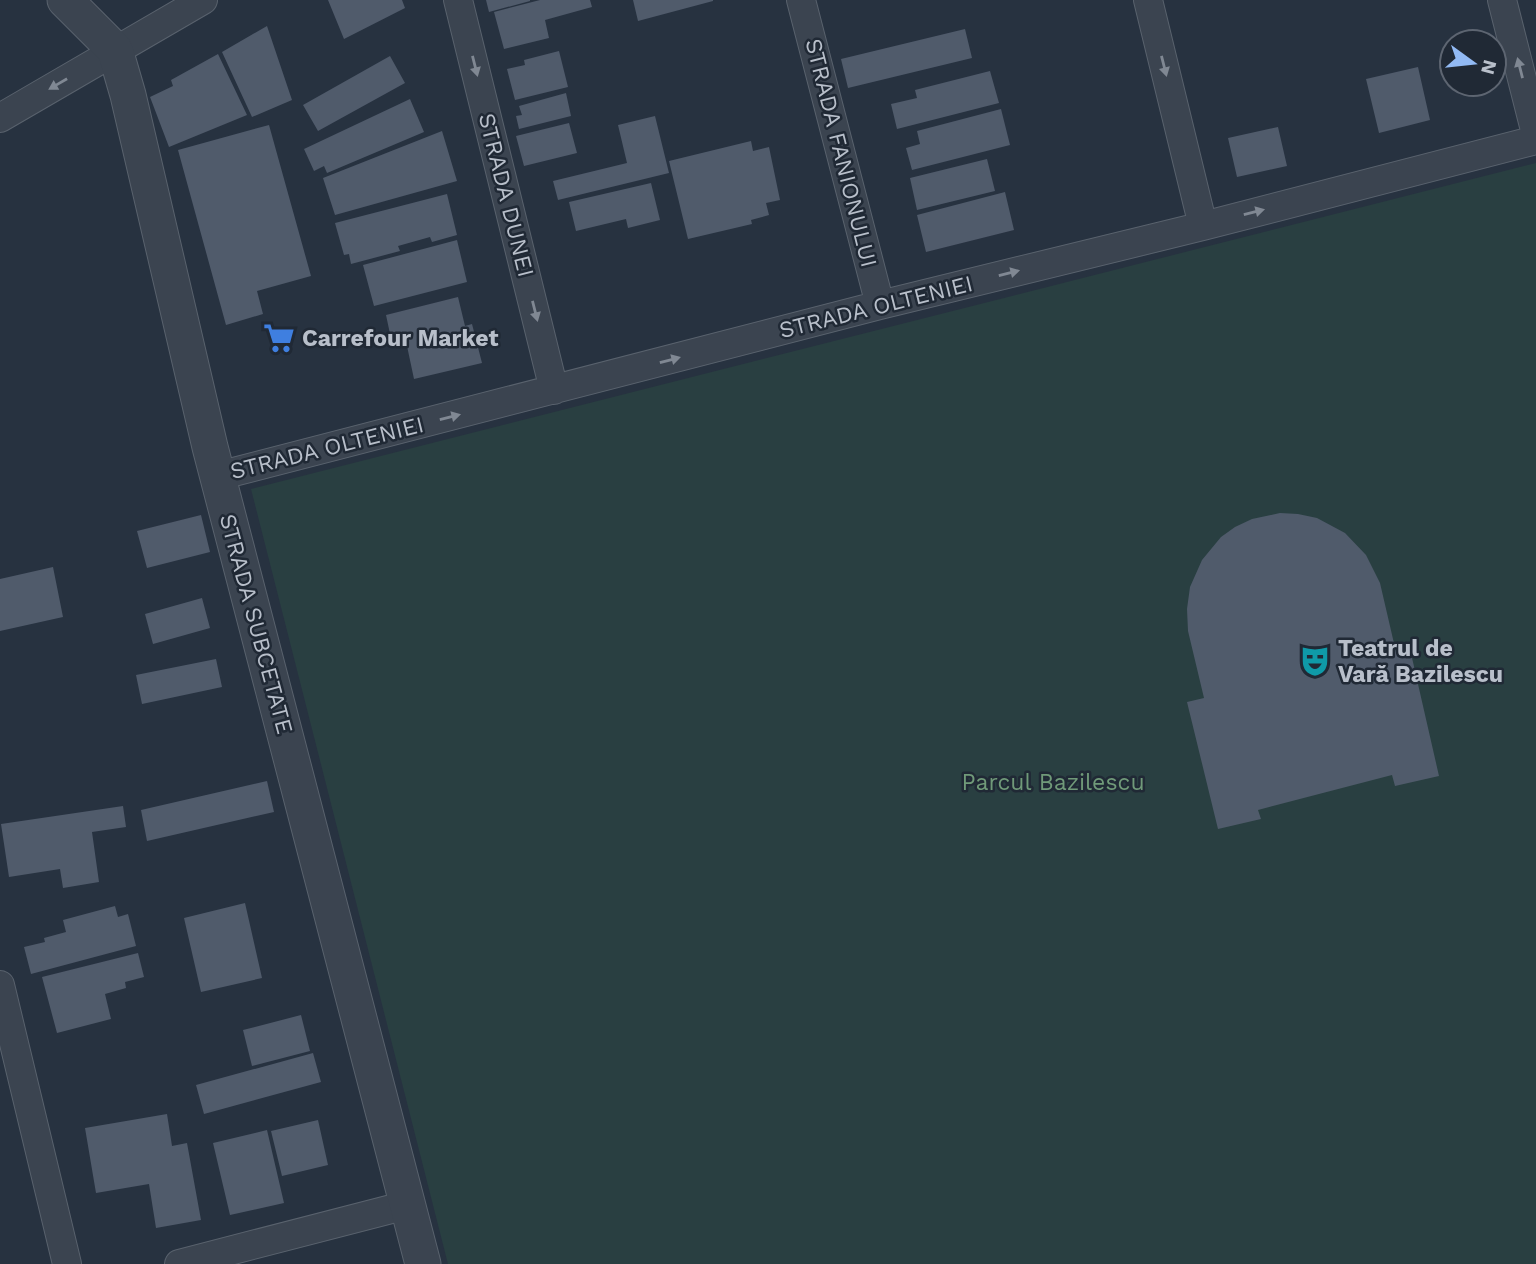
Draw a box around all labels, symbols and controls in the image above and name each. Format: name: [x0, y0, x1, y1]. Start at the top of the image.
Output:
north arrow: [1438, 28, 1508, 98]
street label: STRADA FANIONULUI: [800, 36, 882, 270]
one-way arrow: [470, 55, 481, 77]
one-way arrow: [1159, 55, 1170, 77]
text: N: [1476, 57, 1502, 77]
one-way arrow: [1514, 57, 1525, 79]
one-way arrow: [48, 78, 67, 90]
street label: STRADA DUNEI: [473, 110, 539, 280]
one-way arrow: [1243, 206, 1265, 217]
one-way arrow: [998, 267, 1020, 278]
street label: STRADA OLTENIEI: [777, 270, 975, 344]
one-way arrow: [530, 300, 541, 322]
supermarket icon: Carrefour Market: [262, 321, 296, 355]
place label: Carrefour Market: [302, 325, 498, 352]
one-way arrow: [659, 354, 681, 365]
street label: STRADA OLTENIEI: [228, 411, 426, 485]
one-way arrow: [439, 411, 461, 422]
street label: STRADA SUBCETATE: [214, 511, 298, 737]
place label: Teatrul de Vară Bazilescu: [1338, 635, 1503, 688]
theatre icon: Teatrul de Vară Bazilescu: [1298, 644, 1332, 678]
park label: Parcul Bazilescu: [961, 769, 1145, 796]

